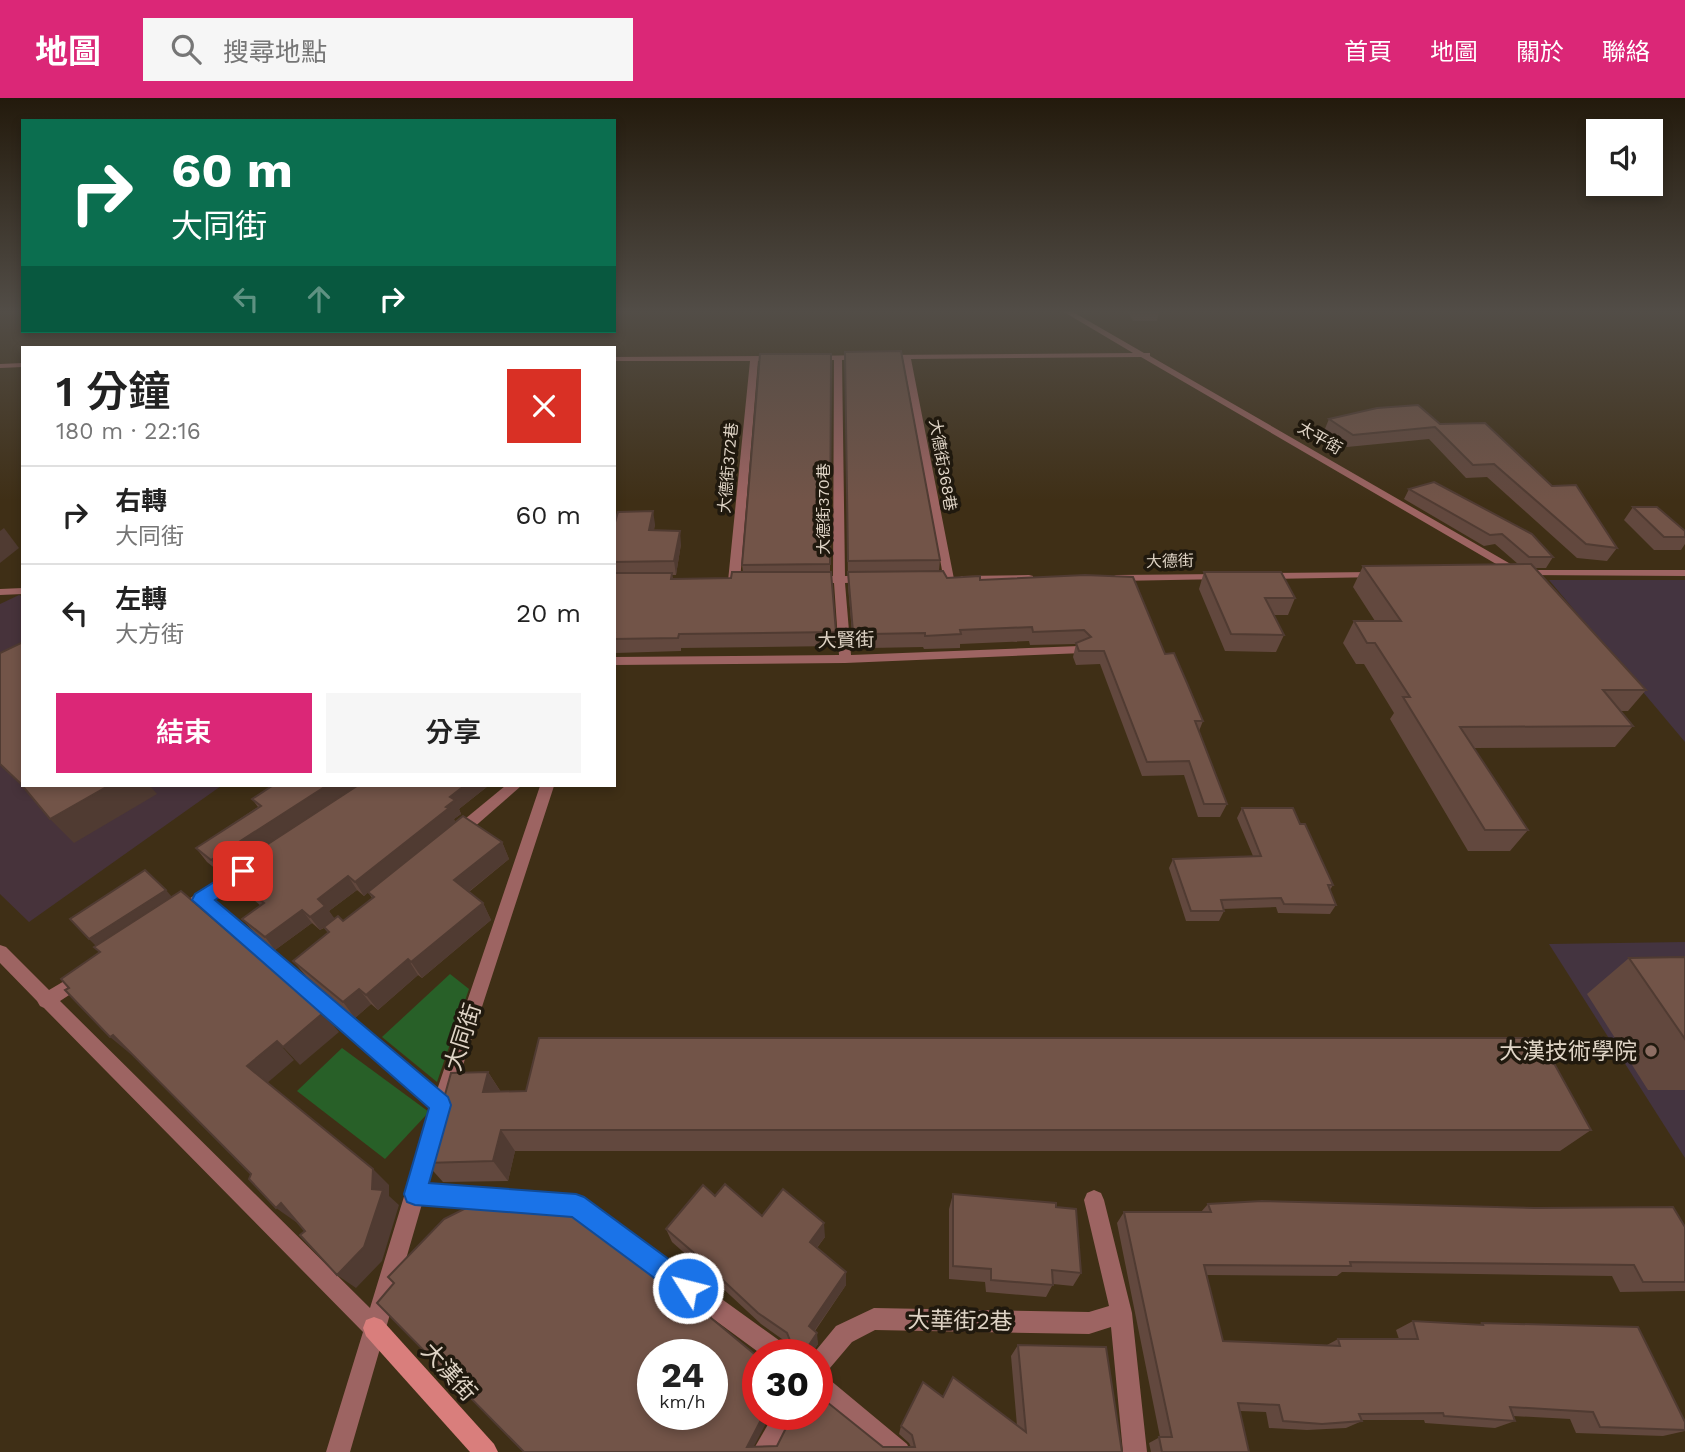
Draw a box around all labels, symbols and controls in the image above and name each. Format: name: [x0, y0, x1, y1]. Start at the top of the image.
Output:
search box: [143, 18, 633, 81]
icon: search: [167, 30, 205, 68]
text: 地圖: [35, 32, 101, 71]
text: 搜尋地點: [223, 37, 327, 67]
text: 首頁: [1344, 38, 1392, 66]
text: 地圖: [1430, 38, 1478, 66]
text: 關於: [1516, 38, 1564, 66]
text: 聯絡: [1602, 38, 1650, 66]
map controls: [1586, 119, 1663, 196]
button: sound: [1586, 119, 1663, 196]
text: 60 m: [171, 141, 293, 199]
icon: right: [56, 147, 147, 238]
text: 大同街: [171, 207, 267, 245]
icon: left: [227, 280, 265, 318]
icon: ahead: [300, 280, 338, 318]
icon: right: [373, 280, 411, 318]
text: 1 分鐘: [56, 367, 170, 416]
button: close: [507, 369, 581, 443]
text: 180 m · 22:16: [56, 418, 201, 445]
street label: 大德街368巷: [926, 418, 960, 512]
street label: 太平街: [1294, 418, 1346, 458]
street label: 大德街372巷: [715, 422, 741, 514]
street label: 大德街370巷: [814, 463, 833, 555]
text: 右轉: [115, 486, 167, 516]
icon: right: [56, 496, 94, 534]
text: 60 m: [515, 500, 581, 530]
text: 大同街: [115, 523, 184, 550]
street label: 大德街: [1146, 551, 1194, 571]
text: 左轉: [115, 584, 167, 614]
icon: left: [56, 594, 94, 632]
text: 20 m: [516, 598, 581, 628]
text: 大方街: [115, 621, 184, 648]
street label: 大賢街: [817, 628, 875, 652]
button: 結束: [56, 693, 312, 773]
button: 分享: [326, 693, 581, 773]
pin: [213, 841, 273, 901]
icon: arrive: [224, 852, 262, 890]
street label: 大同街: [439, 1000, 487, 1074]
place label: 大漢技術學院: [1499, 1038, 1637, 1065]
marker: 大漢技術學院: [1643, 1043, 1659, 1059]
position arrow: [651, 1251, 725, 1325]
street label: 大華街2巷: [907, 1307, 1013, 1335]
street label: 大漢街: [416, 1337, 482, 1407]
speed limit sign: 30: [742, 1339, 833, 1430]
text: 24: [661, 1354, 704, 1396]
text: km/h: [659, 1391, 706, 1412]

